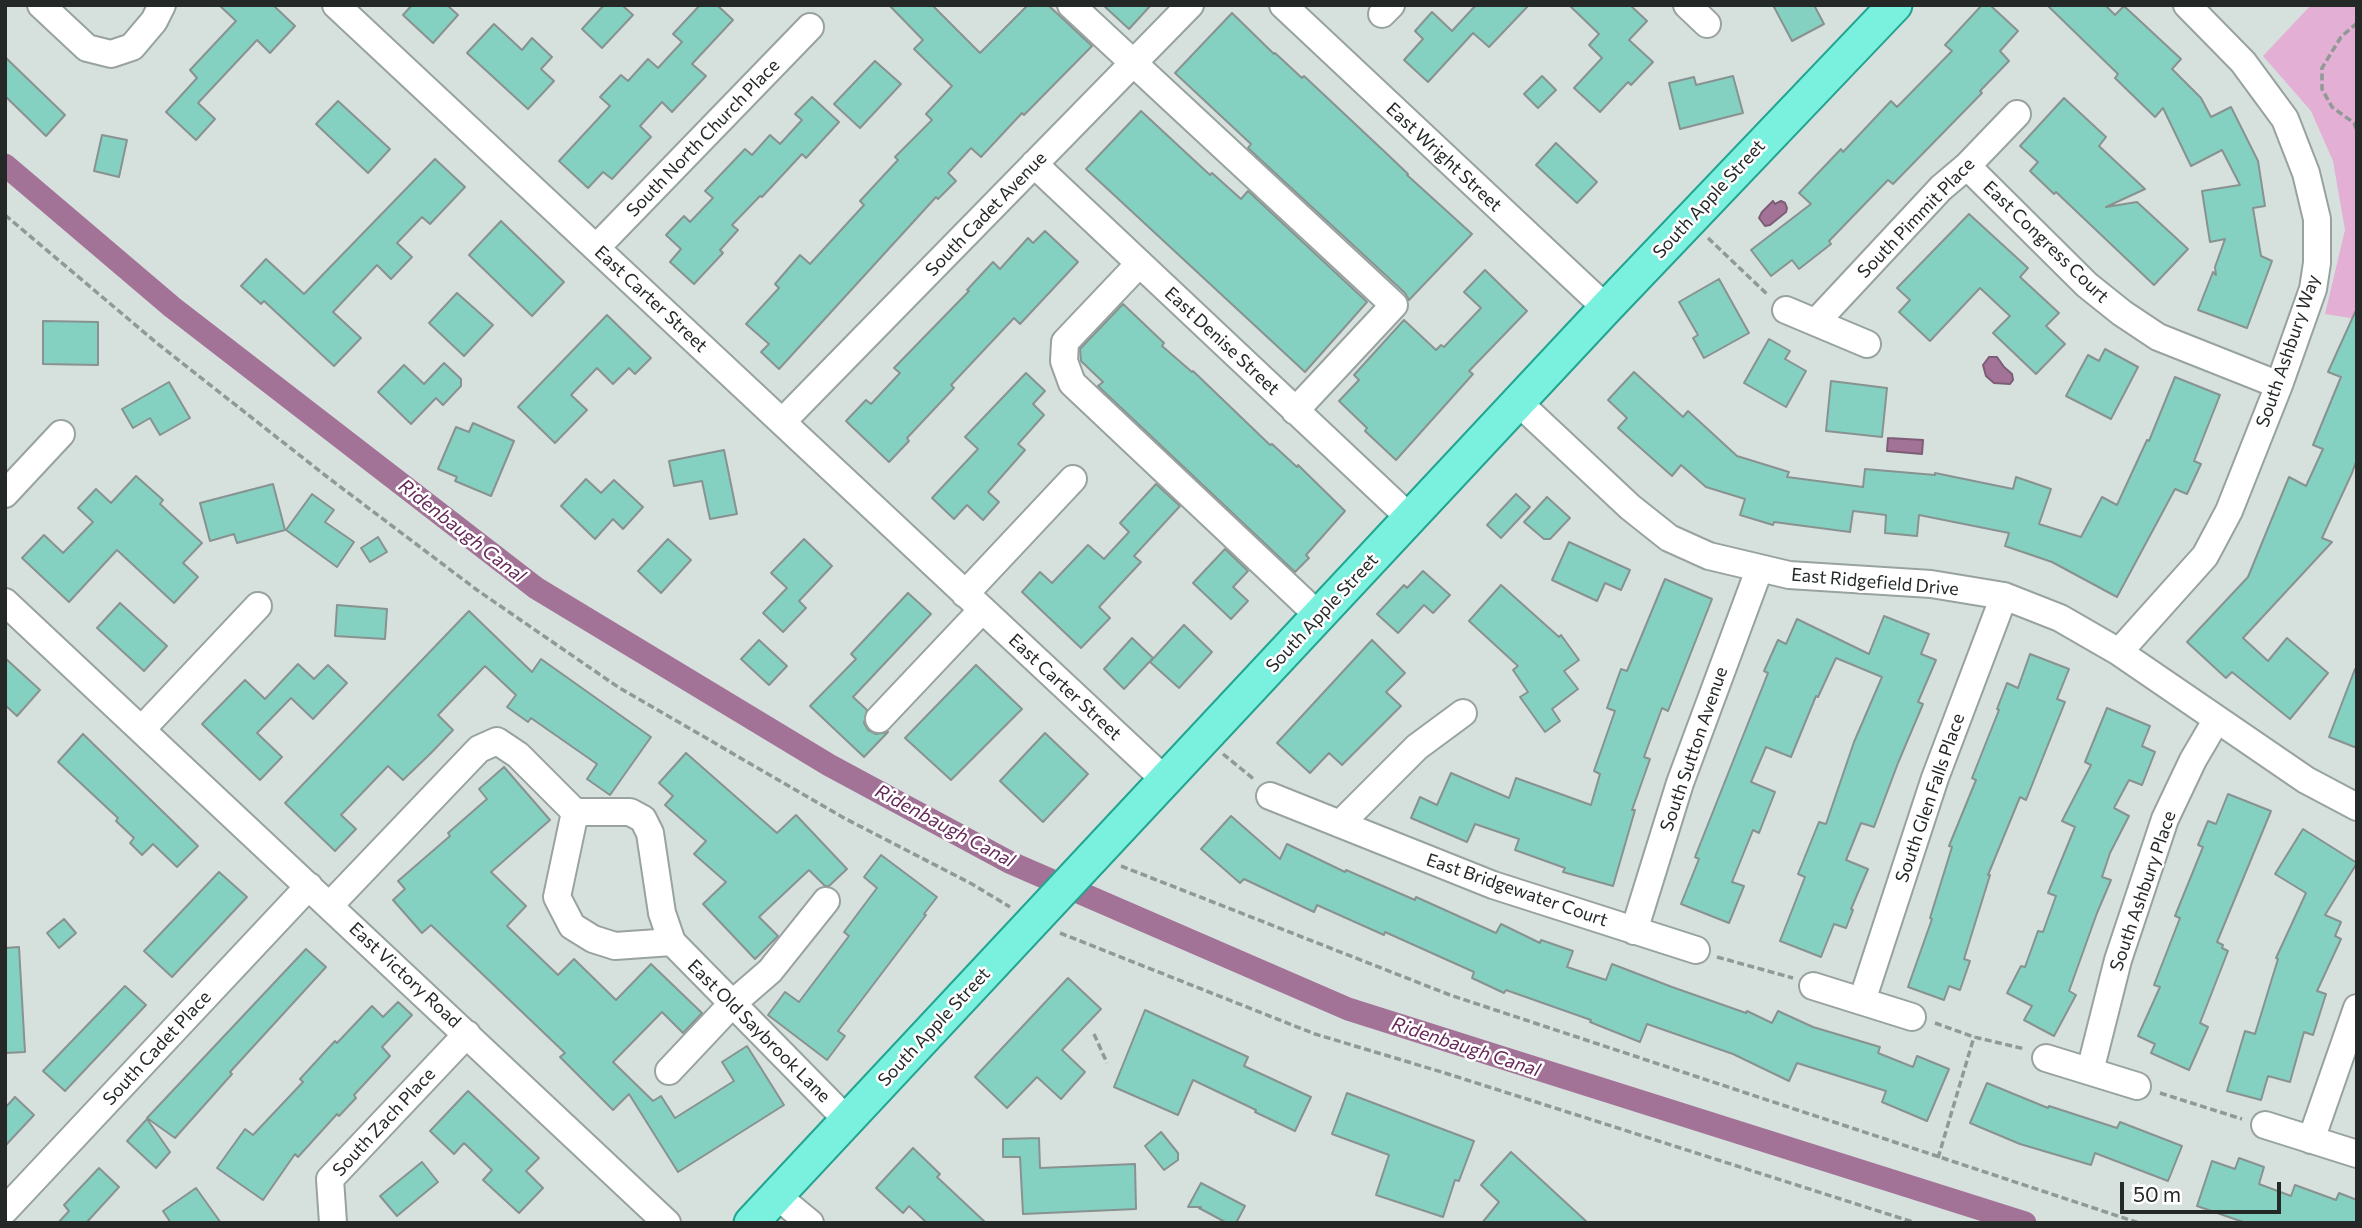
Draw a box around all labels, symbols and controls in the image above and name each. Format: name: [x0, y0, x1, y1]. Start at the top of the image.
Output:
street label: South North Church Place: [622, 55, 784, 221]
street label: East Wright Street: [1382, 98, 1506, 216]
street label: South Apple Street: [1648, 135, 1770, 263]
street label: South Cadet Avenue: [921, 147, 1051, 281]
street label: South Pimmit Place: [1853, 153, 1979, 283]
street label: East Congress Court: [1979, 177, 2113, 307]
street label: East Carter Street: [590, 241, 712, 357]
street label: South Ashbury Way: [2252, 272, 2324, 430]
street label: East Denise Street: [1160, 282, 1284, 400]
water label: Ridenbaugh Canal: [394, 474, 530, 588]
street label: South Apple Street: [1261, 549, 1383, 677]
street label: East Ridgefield Drive: [1790, 564, 1960, 600]
street label: East Carter Street: [1004, 629, 1126, 745]
street label: South Sutton Avenue: [1656, 664, 1732, 834]
street label: South Glen Falls Place: [1891, 711, 1969, 885]
water label: Ridenbaugh Canal: [871, 780, 1019, 872]
street label: South Ashbury Place: [2105, 808, 2181, 974]
street label: East Bridgewater Court: [1423, 849, 1611, 931]
street label: East Victory Road: [345, 918, 465, 1032]
street label: East Old Saybrook Lane: [683, 955, 835, 1107]
street label: South Apple Street: [873, 963, 995, 1091]
street label: South Cadet Place: [98, 986, 216, 1110]
water label: Ridenbaugh Canal: [1389, 1012, 1543, 1082]
street label: South Zach Place: [328, 1063, 440, 1181]
scale bar: [2124, 1168, 2285, 1212]
text: 50 m: [2133, 1181, 2181, 1206]

